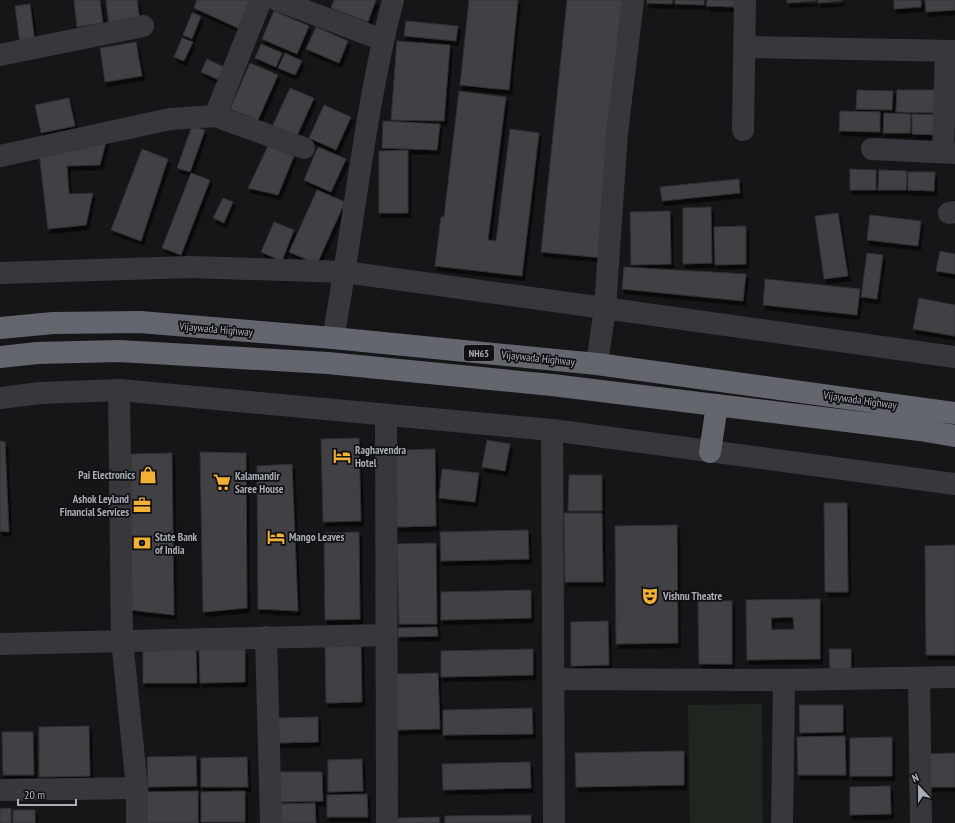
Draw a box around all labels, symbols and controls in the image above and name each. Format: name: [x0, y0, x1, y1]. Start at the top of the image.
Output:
street label: Vijaywada Highway: [178, 319, 254, 339]
road number: NH65: [464, 345, 494, 361]
street label: Vijaywada Highway: [500, 347, 576, 369]
street label: Vijaywada Highway: [822, 388, 898, 412]
place label: Raghavendra Hotel: [355, 443, 407, 470]
hotel icon: Raghavendra Hotel: [332, 446, 352, 466]
shop icon: Pai Electronics: [138, 465, 158, 485]
place label: Pai Electronics: [78, 468, 135, 482]
place label: Kalamandir Saree House: [235, 469, 284, 496]
supermarket icon: Kalamandir Saree House: [212, 472, 232, 492]
place label: Ashok Leyland Financial Services: [60, 492, 129, 519]
office icon: Ashok Leyland Financial Services: [132, 495, 152, 515]
hotel icon: Mango Leaves: [266, 527, 286, 547]
place label: State Bank of India: [155, 530, 198, 557]
place label: Mango Leaves: [289, 530, 344, 544]
bank icon: State Bank of India: [132, 533, 152, 553]
theatre icon: Vishnu Theatre: [640, 586, 660, 606]
place label: Vishnu Theatre: [662, 589, 722, 603]
north arrow: [899, 767, 939, 807]
text: N: [910, 770, 921, 785]
scale bar: [18, 781, 76, 807]
text: 20 m: [24, 787, 45, 802]

